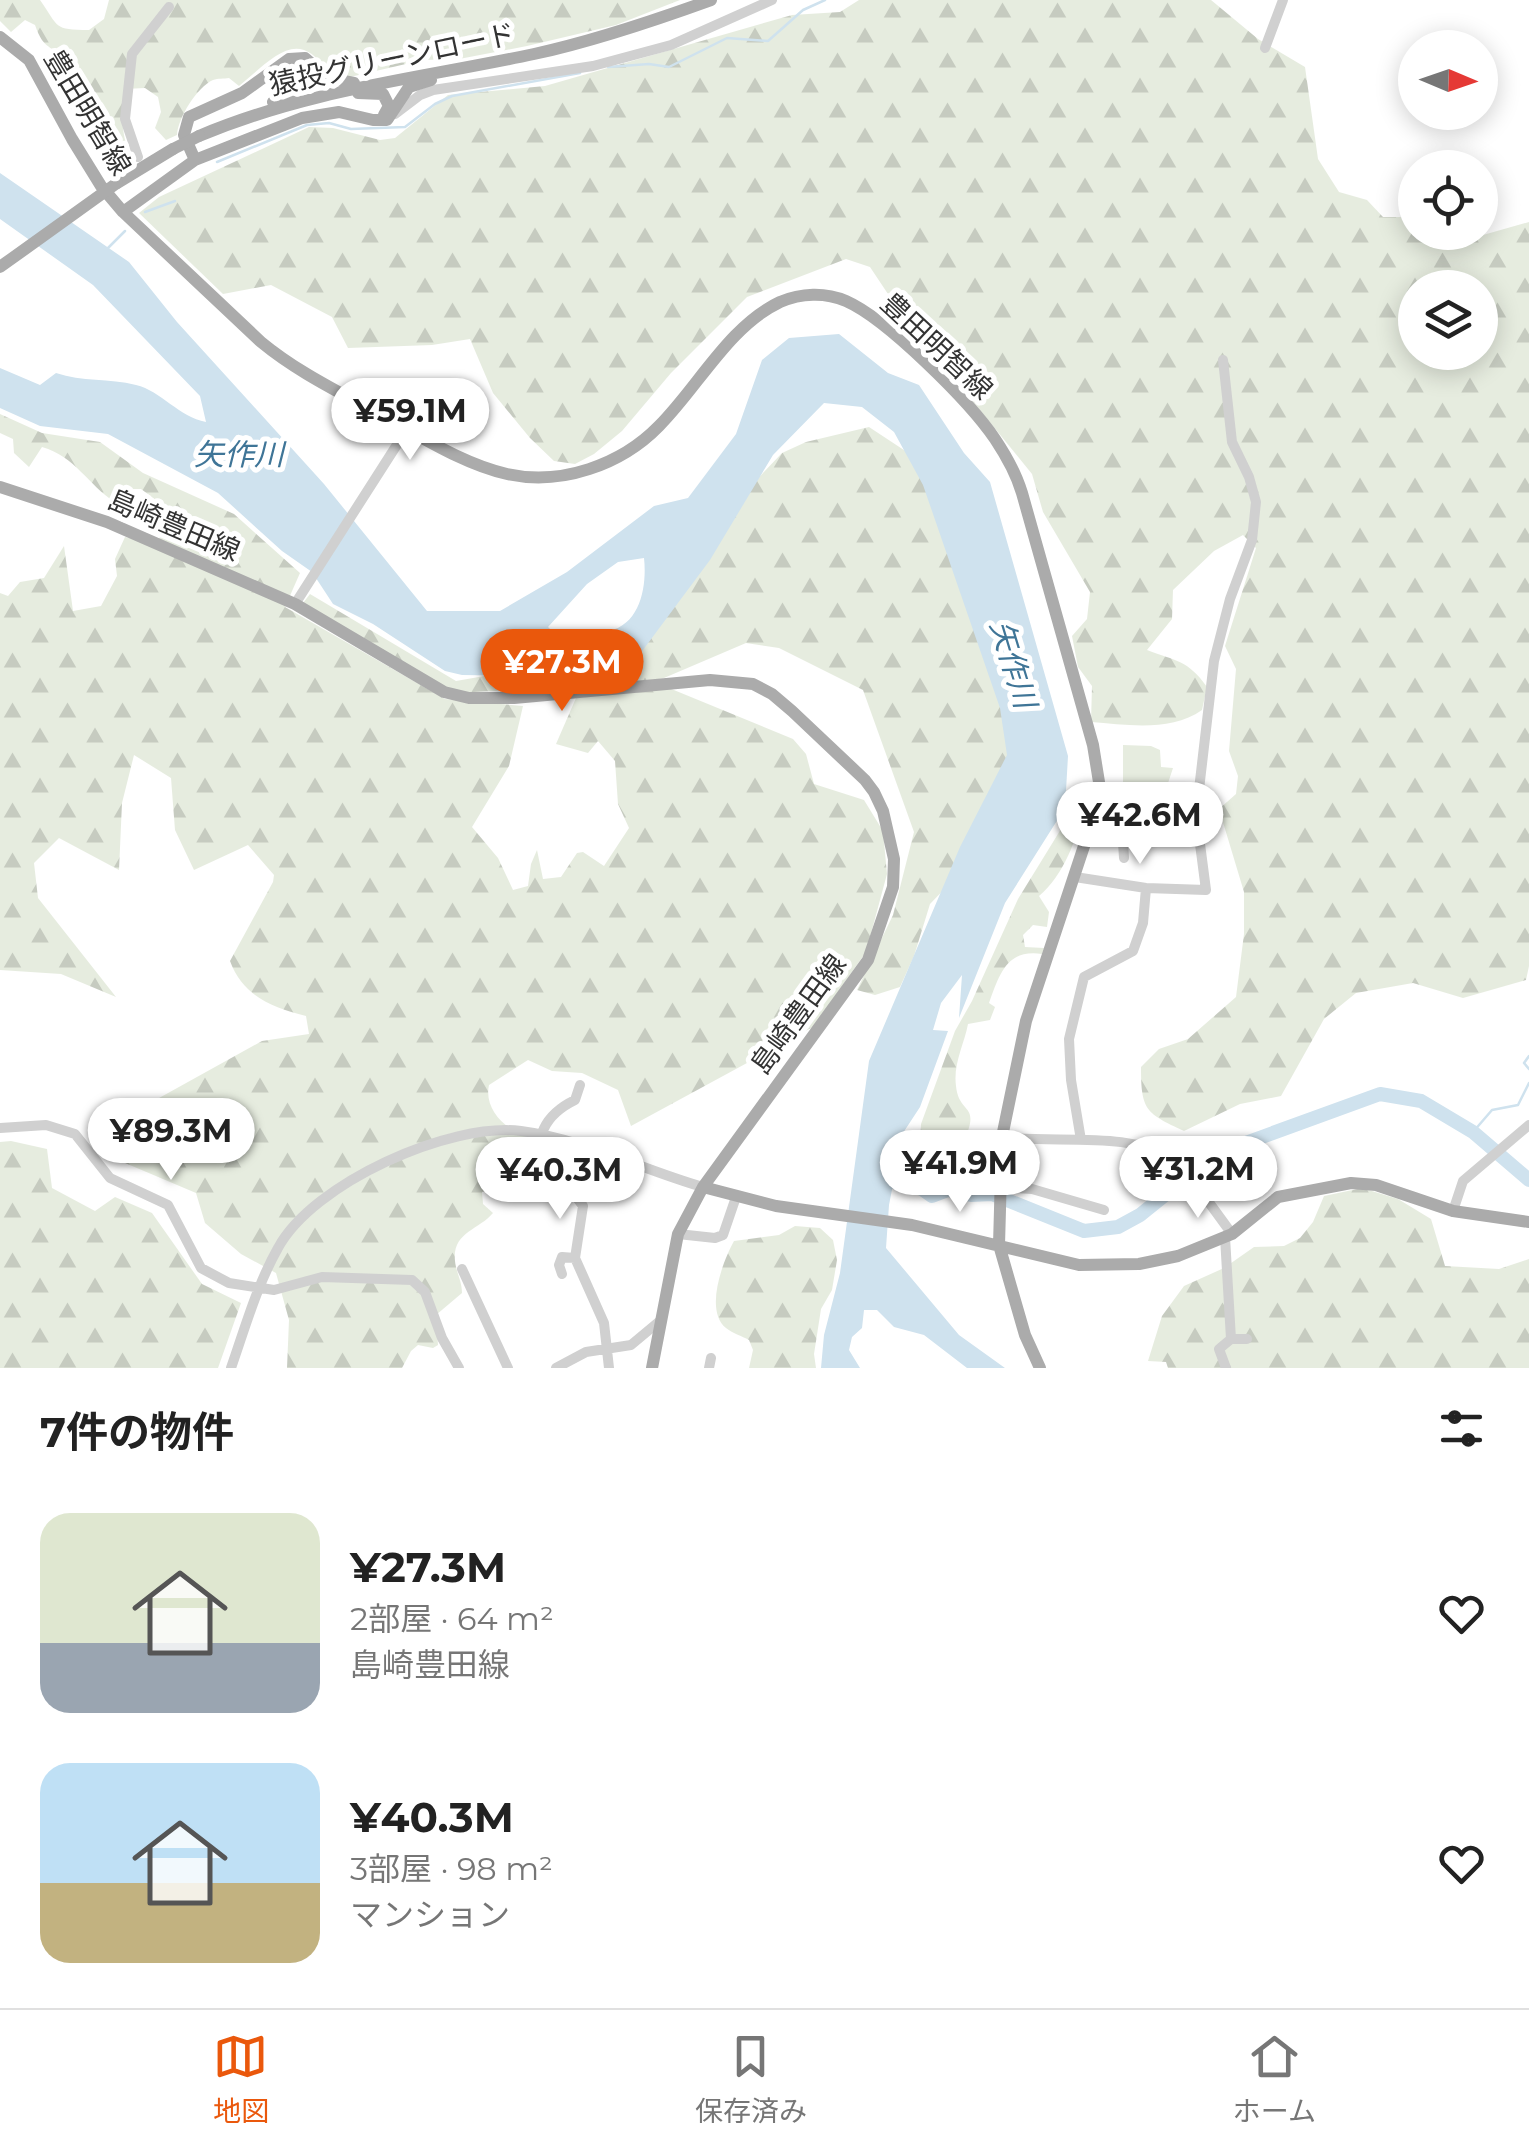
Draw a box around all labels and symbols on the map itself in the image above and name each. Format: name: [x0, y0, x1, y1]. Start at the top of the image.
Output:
street label: 猿投グリーンロード: [266, 16, 518, 102]
north arrow: [1398, 30, 1498, 130]
street label: 豊田明智線: [37, 43, 139, 181]
street label: 豊田明智線: [874, 286, 1000, 406]
pin: ¥59.1M: [329, 378, 491, 463]
water label: 矢作川: [194, 436, 287, 473]
street label: 島崎豊田線: [103, 482, 245, 568]
water label: 矢作川: [983, 615, 1045, 715]
pin: ¥27.3M: [481, 629, 643, 714]
pin: ¥42.6M: [1059, 782, 1221, 867]
street label: 島崎豊田線: [743, 947, 853, 1081]
pin: ¥89.3M: [90, 1098, 252, 1183]
pin: ¥41.9M: [879, 1130, 1041, 1215]
pin: ¥31.2M: [1117, 1136, 1279, 1221]
pin: ¥40.3M: [479, 1137, 641, 1222]

